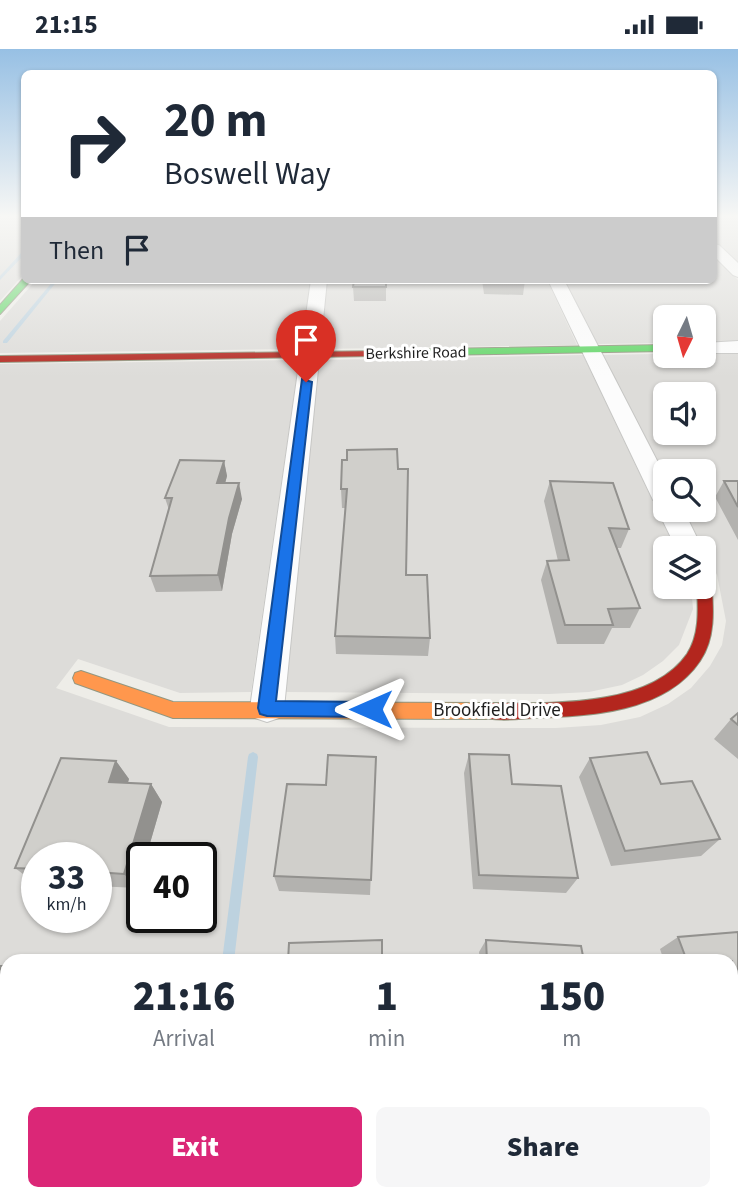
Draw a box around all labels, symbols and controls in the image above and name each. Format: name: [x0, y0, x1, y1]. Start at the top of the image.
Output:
text: 21:15: [35, 6, 98, 43]
text: 20 m: [164, 86, 268, 156]
icon: right: [49, 98, 140, 189]
text: Boswell Way: [164, 151, 331, 197]
icon: arrive: [118, 231, 156, 269]
text: Then: [49, 232, 104, 269]
north arrow: [653, 305, 716, 367]
map controls: [653, 305, 716, 599]
pin: [276, 310, 336, 382]
icon: arrive: [287, 321, 325, 359]
street label: Berkshire Road: [365, 341, 467, 365]
button: sound: [653, 382, 716, 445]
button: search: [653, 459, 716, 522]
button: layers: [653, 536, 716, 599]
position arrow: [334, 672, 408, 746]
street label: Brookfield Drive: [433, 697, 561, 724]
speed limit sign: 40: [126, 842, 217, 933]
text: 33: [48, 853, 85, 903]
text: km/h: [47, 892, 86, 917]
text: 21:16: [133, 967, 235, 1027]
text: 1: [375, 967, 398, 1027]
text: 150: [538, 967, 605, 1027]
text: Arrival: [153, 1022, 215, 1055]
text: min: [368, 1022, 405, 1055]
text: m: [562, 1022, 581, 1055]
button: Exit: [28, 1107, 362, 1187]
button: Share: [376, 1107, 710, 1187]

